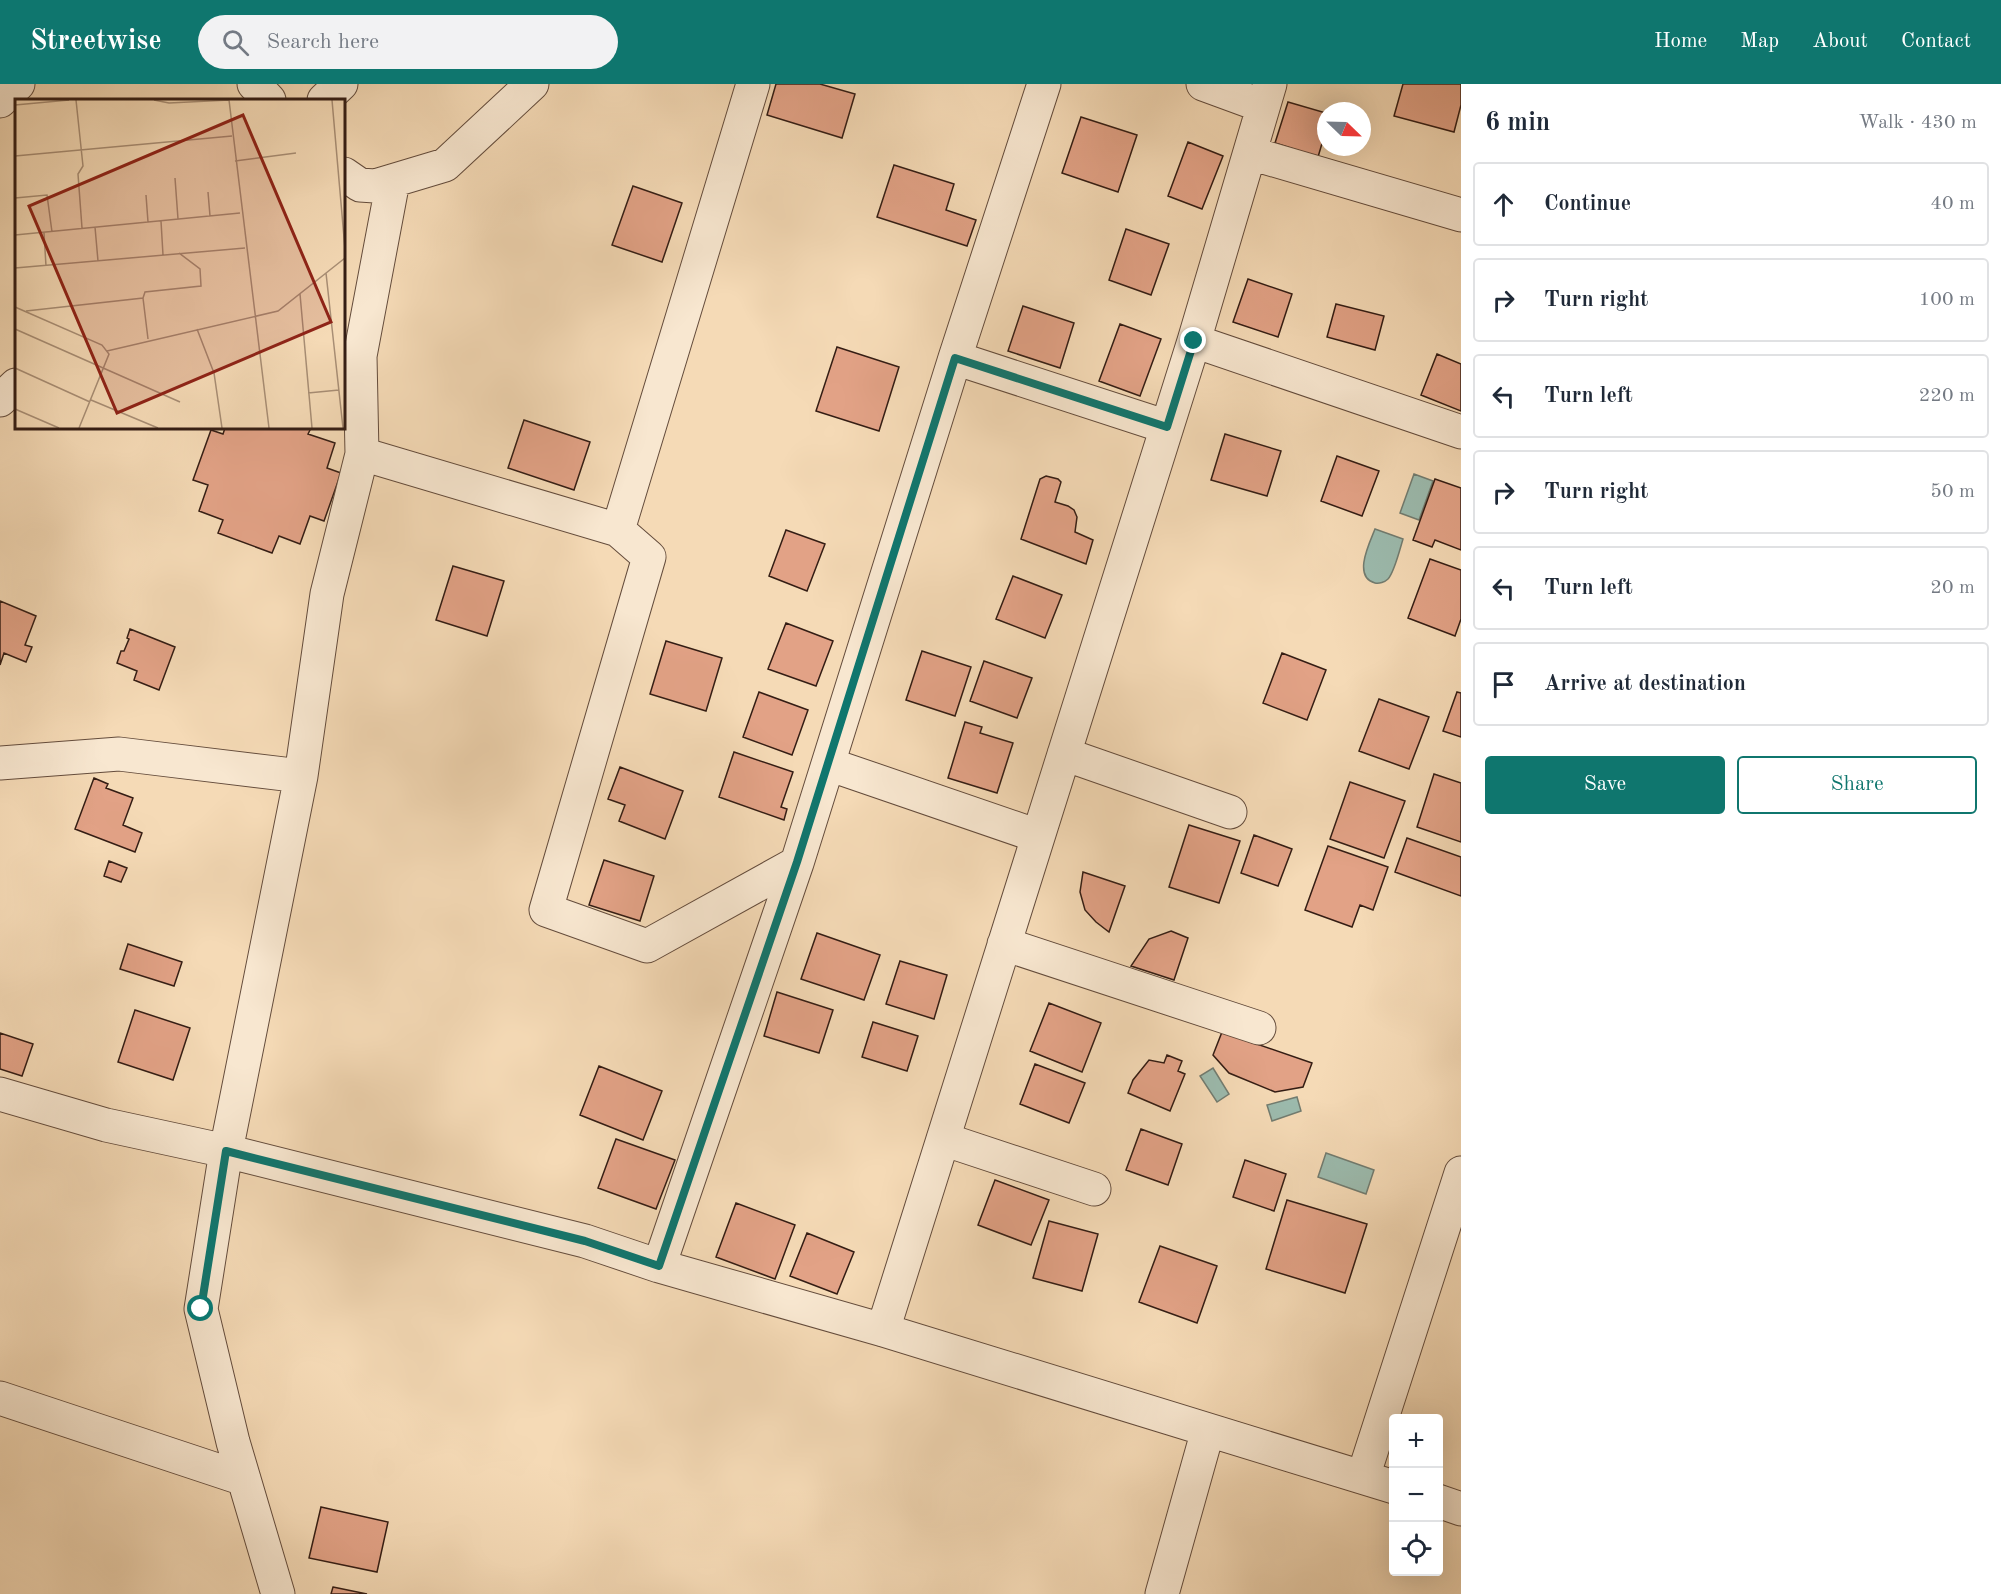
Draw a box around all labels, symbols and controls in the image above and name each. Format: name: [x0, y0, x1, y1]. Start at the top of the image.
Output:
search box: [198, 15, 618, 69]
icon: search: [219, 26, 252, 59]
text: Streetwise: [30, 28, 162, 56]
text: Search here: [267, 31, 379, 53]
text: Home: [1654, 31, 1707, 52]
text: Map: [1740, 31, 1779, 52]
text: About: [1812, 31, 1868, 52]
text: Contact: [1901, 31, 1971, 52]
inset map: [15, 99, 345, 429]
north arrow: [1317, 102, 1371, 156]
text: 6 min: [1485, 110, 1550, 136]
text: Walk · 430 m: [1858, 113, 1977, 133]
icon: ahead: [1487, 188, 1520, 221]
text: Continue: [1544, 193, 1631, 215]
text: 40 m: [1930, 194, 1975, 214]
icon: right: [1487, 284, 1520, 317]
text: Turn right: [1544, 289, 1648, 311]
text: 100 m: [1919, 290, 1975, 310]
route end: [1180, 327, 1206, 353]
icon: left: [1487, 380, 1520, 413]
text: Turn left: [1544, 385, 1633, 407]
text: 220 m: [1919, 386, 1975, 406]
icon: right: [1487, 476, 1520, 509]
text: Turn right: [1544, 481, 1648, 503]
text: 50 m: [1930, 482, 1975, 502]
icon: left: [1487, 572, 1520, 605]
text: Turn left: [1544, 577, 1633, 599]
text: 20 m: [1930, 578, 1975, 598]
icon: arrive: [1487, 668, 1520, 701]
text: Arrive at destination: [1544, 673, 1746, 695]
button: Save: [1485, 756, 1725, 814]
button: Share: [1737, 756, 1977, 814]
route start: [187, 1295, 213, 1321]
map controls: [1389, 1414, 1443, 1576]
button: +: [1389, 1414, 1443, 1468]
button: −: [1389, 1468, 1443, 1522]
button: locate: [1389, 1522, 1443, 1576]

